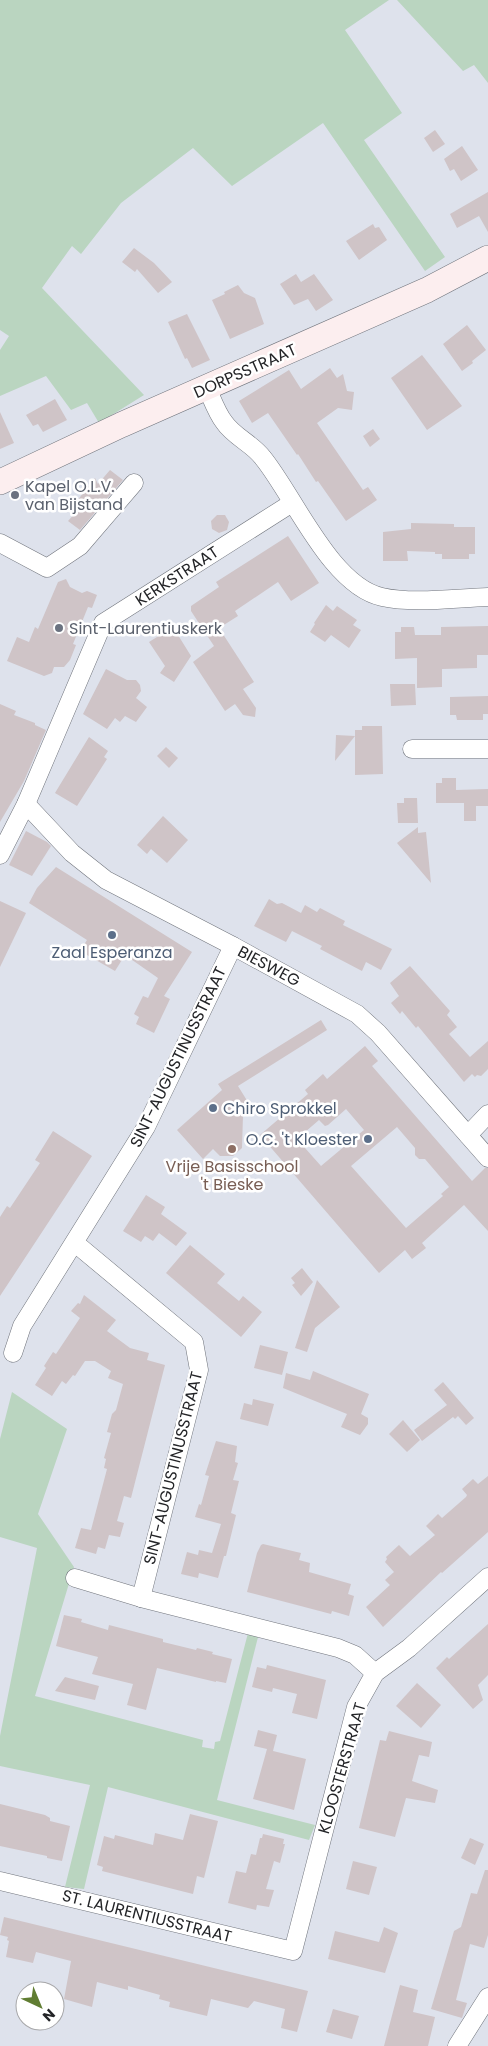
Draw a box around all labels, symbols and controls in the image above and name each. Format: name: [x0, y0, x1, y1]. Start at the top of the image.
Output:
street label: DORPSSTRAAT: [190, 338, 300, 404]
place label: Kapel O.L.V. van Bijstand: [25, 475, 123, 516]
marker: Kapel O.L.V. van Bijstand: [9, 489, 21, 501]
street label: KERKSTRAAT: [131, 540, 223, 612]
place label: Sint-Laurentiuskerk: [69, 617, 223, 640]
marker: Sint-Laurentiuskerk: [53, 622, 65, 634]
marker: Zaal Esperanza: [106, 929, 118, 941]
street label: BIESWEG: [234, 940, 304, 992]
place label: Zaal Esperanza: [52, 941, 172, 964]
street label: SINT-AUGUSTINUSSTRAAT: [124, 963, 232, 1151]
place label: Chiro Sprokkel: [223, 1097, 337, 1120]
marker: Chiro Sprokkel: [207, 1102, 219, 1114]
place label: O.C. 't Kloester: [246, 1128, 358, 1151]
marker: O.C. 't Kloester: [362, 1133, 374, 1145]
marker: Vrije Basisschool 't Bieske: [226, 1143, 238, 1155]
place label: Vrije Basisschool 't Bieske: [166, 1155, 298, 1196]
street label: SINT-AUGUSTINUSSTRAAT: [138, 1369, 208, 1567]
street label: KLOOSTERSTRAAT: [312, 1699, 372, 1836]
street label: ST. LAURENTIUSSTRAAT: [60, 1884, 235, 1948]
north arrow: [15, 1981, 65, 2031]
text: N: [38, 2005, 60, 2026]

